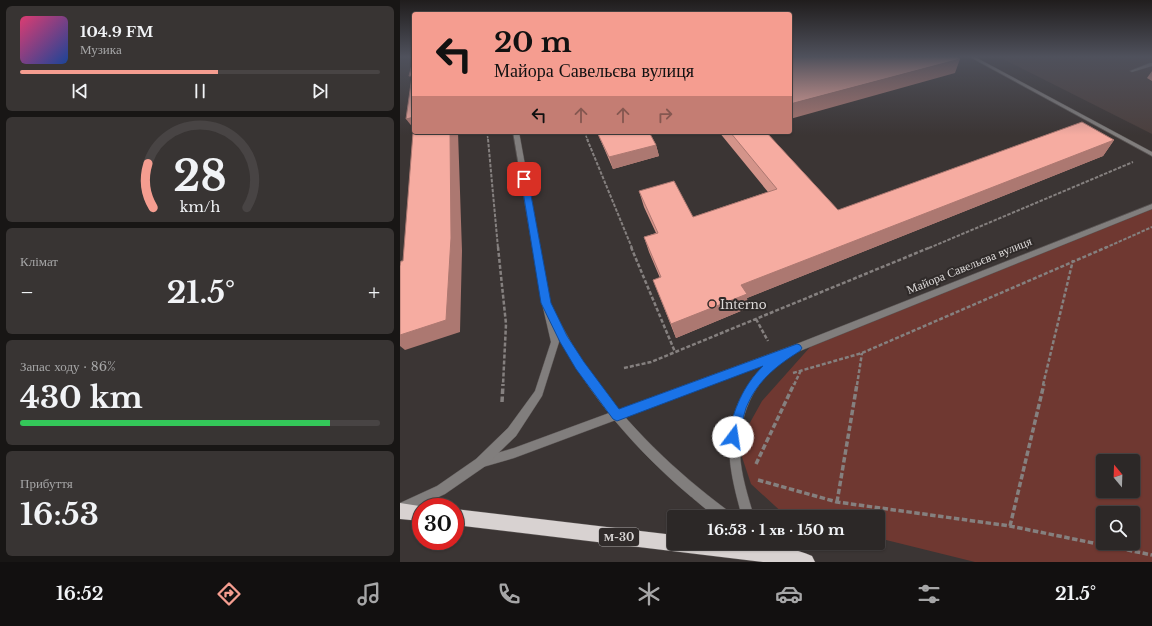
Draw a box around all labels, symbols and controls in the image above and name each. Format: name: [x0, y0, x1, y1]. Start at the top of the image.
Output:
text: 104.9 FM: [80, 22, 153, 41]
text: 20 m: [494, 25, 572, 60]
icon: left: [428, 28, 480, 80]
text: Музика: [80, 41, 122, 58]
text: Майора Савельєва вулиця: [494, 60, 694, 82]
icon: previous: [69, 80, 91, 102]
icon: pause: [189, 80, 211, 102]
icon: next: [309, 80, 331, 102]
icon: left: [528, 104, 550, 126]
icon: ahead: [570, 104, 592, 126]
icon: ahead: [612, 104, 634, 126]
icon: right: [654, 104, 676, 126]
text: 28: [173, 151, 227, 202]
pin: [507, 162, 541, 196]
icon: arrive: [513, 168, 535, 190]
text: km/h: [180, 197, 220, 215]
street label: Майора Савельєва вулиця: [904, 233, 1034, 297]
text: Клімат: [20, 253, 58, 270]
text: 21.5°: [167, 274, 235, 311]
text: −: [20, 279, 34, 306]
text: +: [368, 279, 380, 306]
place label: Interno: [720, 297, 767, 312]
marker: Interno: [707, 299, 717, 309]
text: Запас ходу · 86%: [20, 358, 116, 375]
text: 430 km: [20, 379, 143, 416]
position arrow: [712, 416, 754, 458]
north arrow: [1096, 454, 1140, 498]
map controls: [1096, 454, 1140, 550]
text: Прибуття: [20, 475, 73, 492]
text: 16:53: [20, 496, 99, 533]
speed limit sign: 30: [412, 498, 464, 550]
button: search: [1096, 506, 1140, 550]
text: 16:53 · 1 хв · 150 m: [707, 520, 845, 539]
road number: М-30: [599, 528, 639, 546]
icon: directions: [215, 580, 243, 608]
icon: music: [355, 580, 383, 608]
icon: phone: [495, 580, 523, 608]
icon: climate: [635, 580, 663, 608]
icon: car: [775, 580, 803, 608]
icon: filters: [915, 580, 943, 608]
text: 16:52: [56, 583, 104, 605]
text: 21.5°: [1055, 583, 1096, 605]

